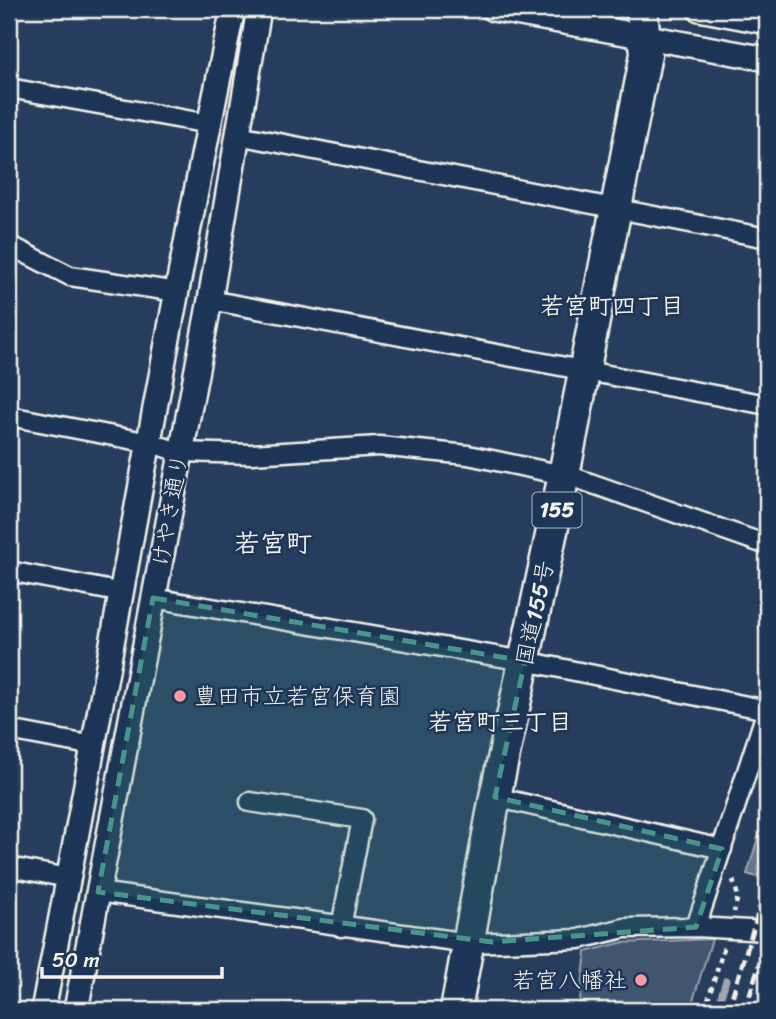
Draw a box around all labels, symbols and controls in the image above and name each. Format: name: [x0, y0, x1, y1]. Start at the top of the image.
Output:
district label: 若宮町四丁目: [540, 285, 684, 327]
street label: けやき通り: [140, 450, 200, 570]
road number: 155: [532, 492, 582, 528]
district label: 若宮町: [234, 520, 312, 566]
street label: 国道155号: [504, 556, 566, 670]
place label: 豊田市立若宮保育園: [194, 676, 401, 717]
marker: 豊田市立若宮保育園: [172, 688, 188, 704]
district label: 若宮町三丁目: [428, 701, 572, 743]
scale bar: [42, 935, 222, 979]
text: 50 m: [52, 941, 100, 979]
place label: 若宮八幡社: [512, 960, 627, 1001]
marker: 若宮八幡社: [633, 972, 649, 988]

